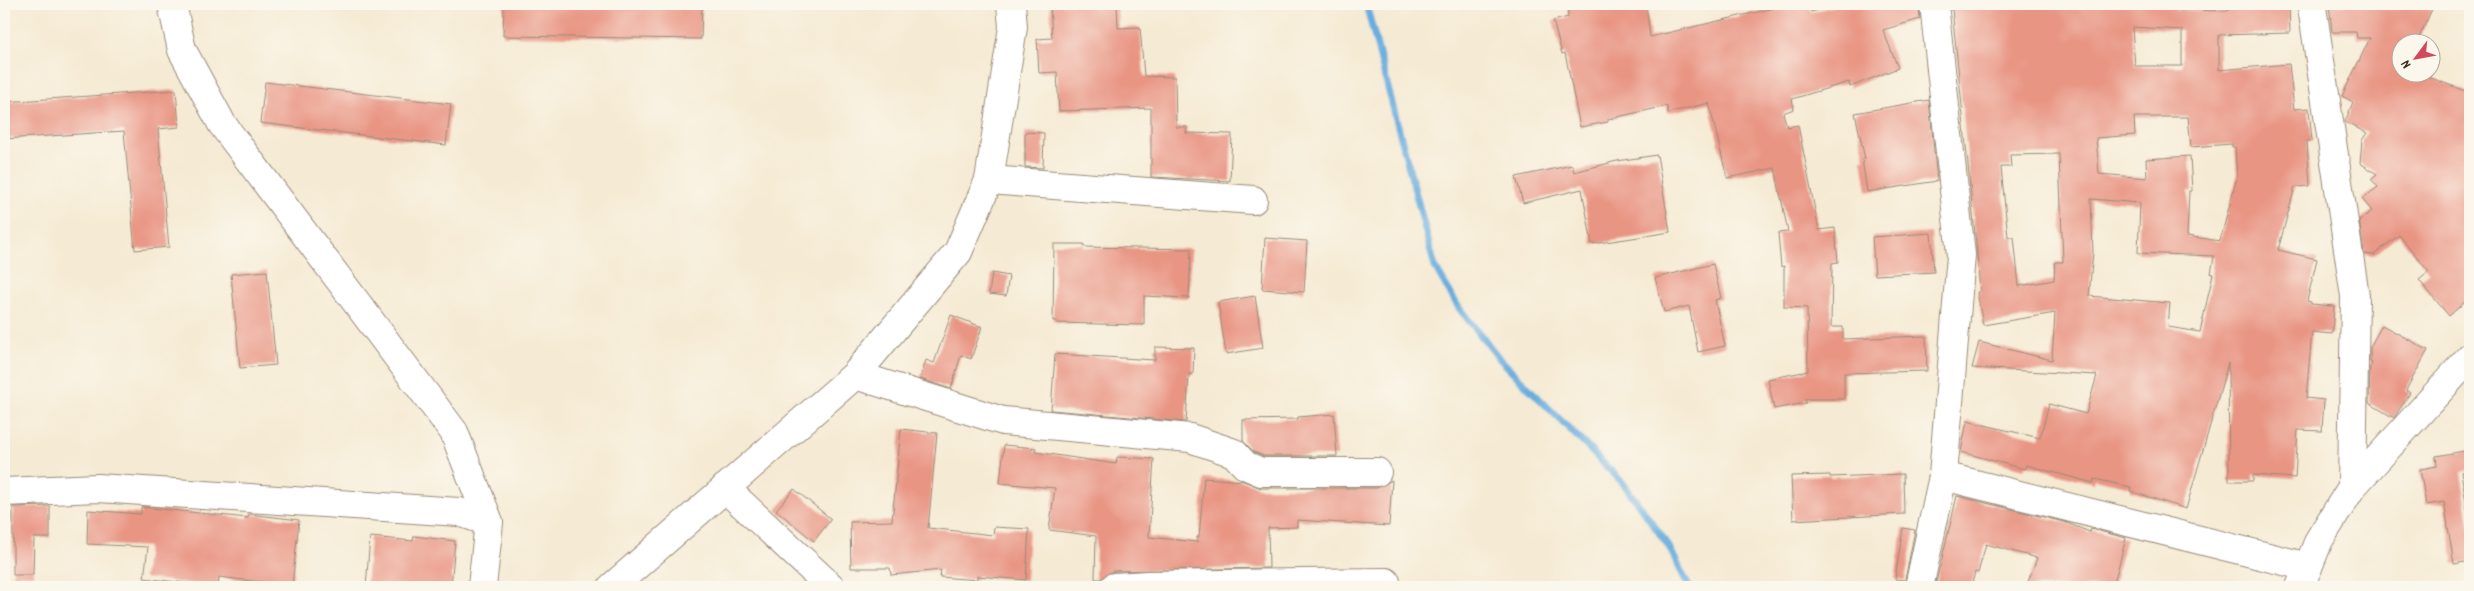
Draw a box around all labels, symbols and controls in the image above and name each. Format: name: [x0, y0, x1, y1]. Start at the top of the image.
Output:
north arrow: [2392, 32, 2442, 82]
text: N: [2396, 56, 2417, 72]

